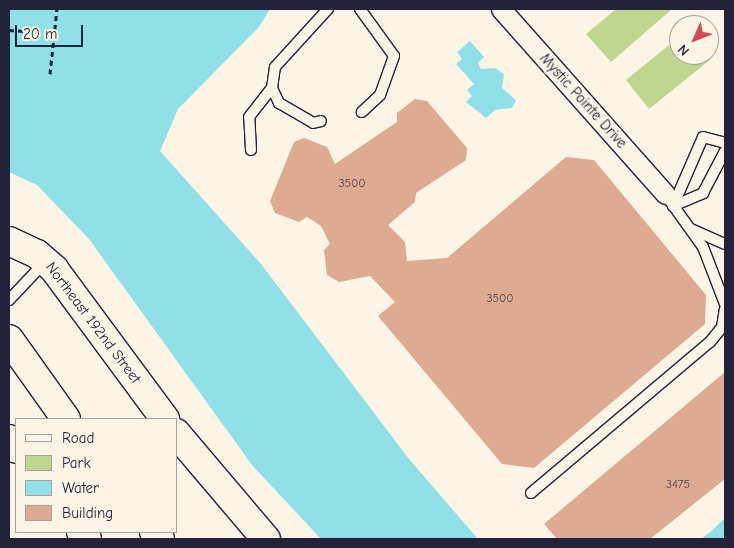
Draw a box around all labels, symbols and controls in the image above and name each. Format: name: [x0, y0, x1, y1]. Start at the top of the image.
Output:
scale bar: [18, 15, 85, 47]
north arrow: [669, 15, 719, 65]
text: 20 m: [23, 25, 57, 43]
text: N: [674, 41, 693, 59]
street label: Mystic Pointe Drive: [536, 50, 630, 152]
house number: 3500: [338, 177, 366, 191]
street label: Northeast 192nd Street: [41, 259, 145, 387]
house number: 3500: [486, 292, 514, 306]
legend: [15, 418, 178, 533]
text: Road: [62, 429, 94, 447]
text: Park: [62, 454, 91, 472]
house number: 3475: [666, 478, 690, 492]
text: Water: [62, 479, 99, 497]
text: Building: [62, 504, 113, 522]

